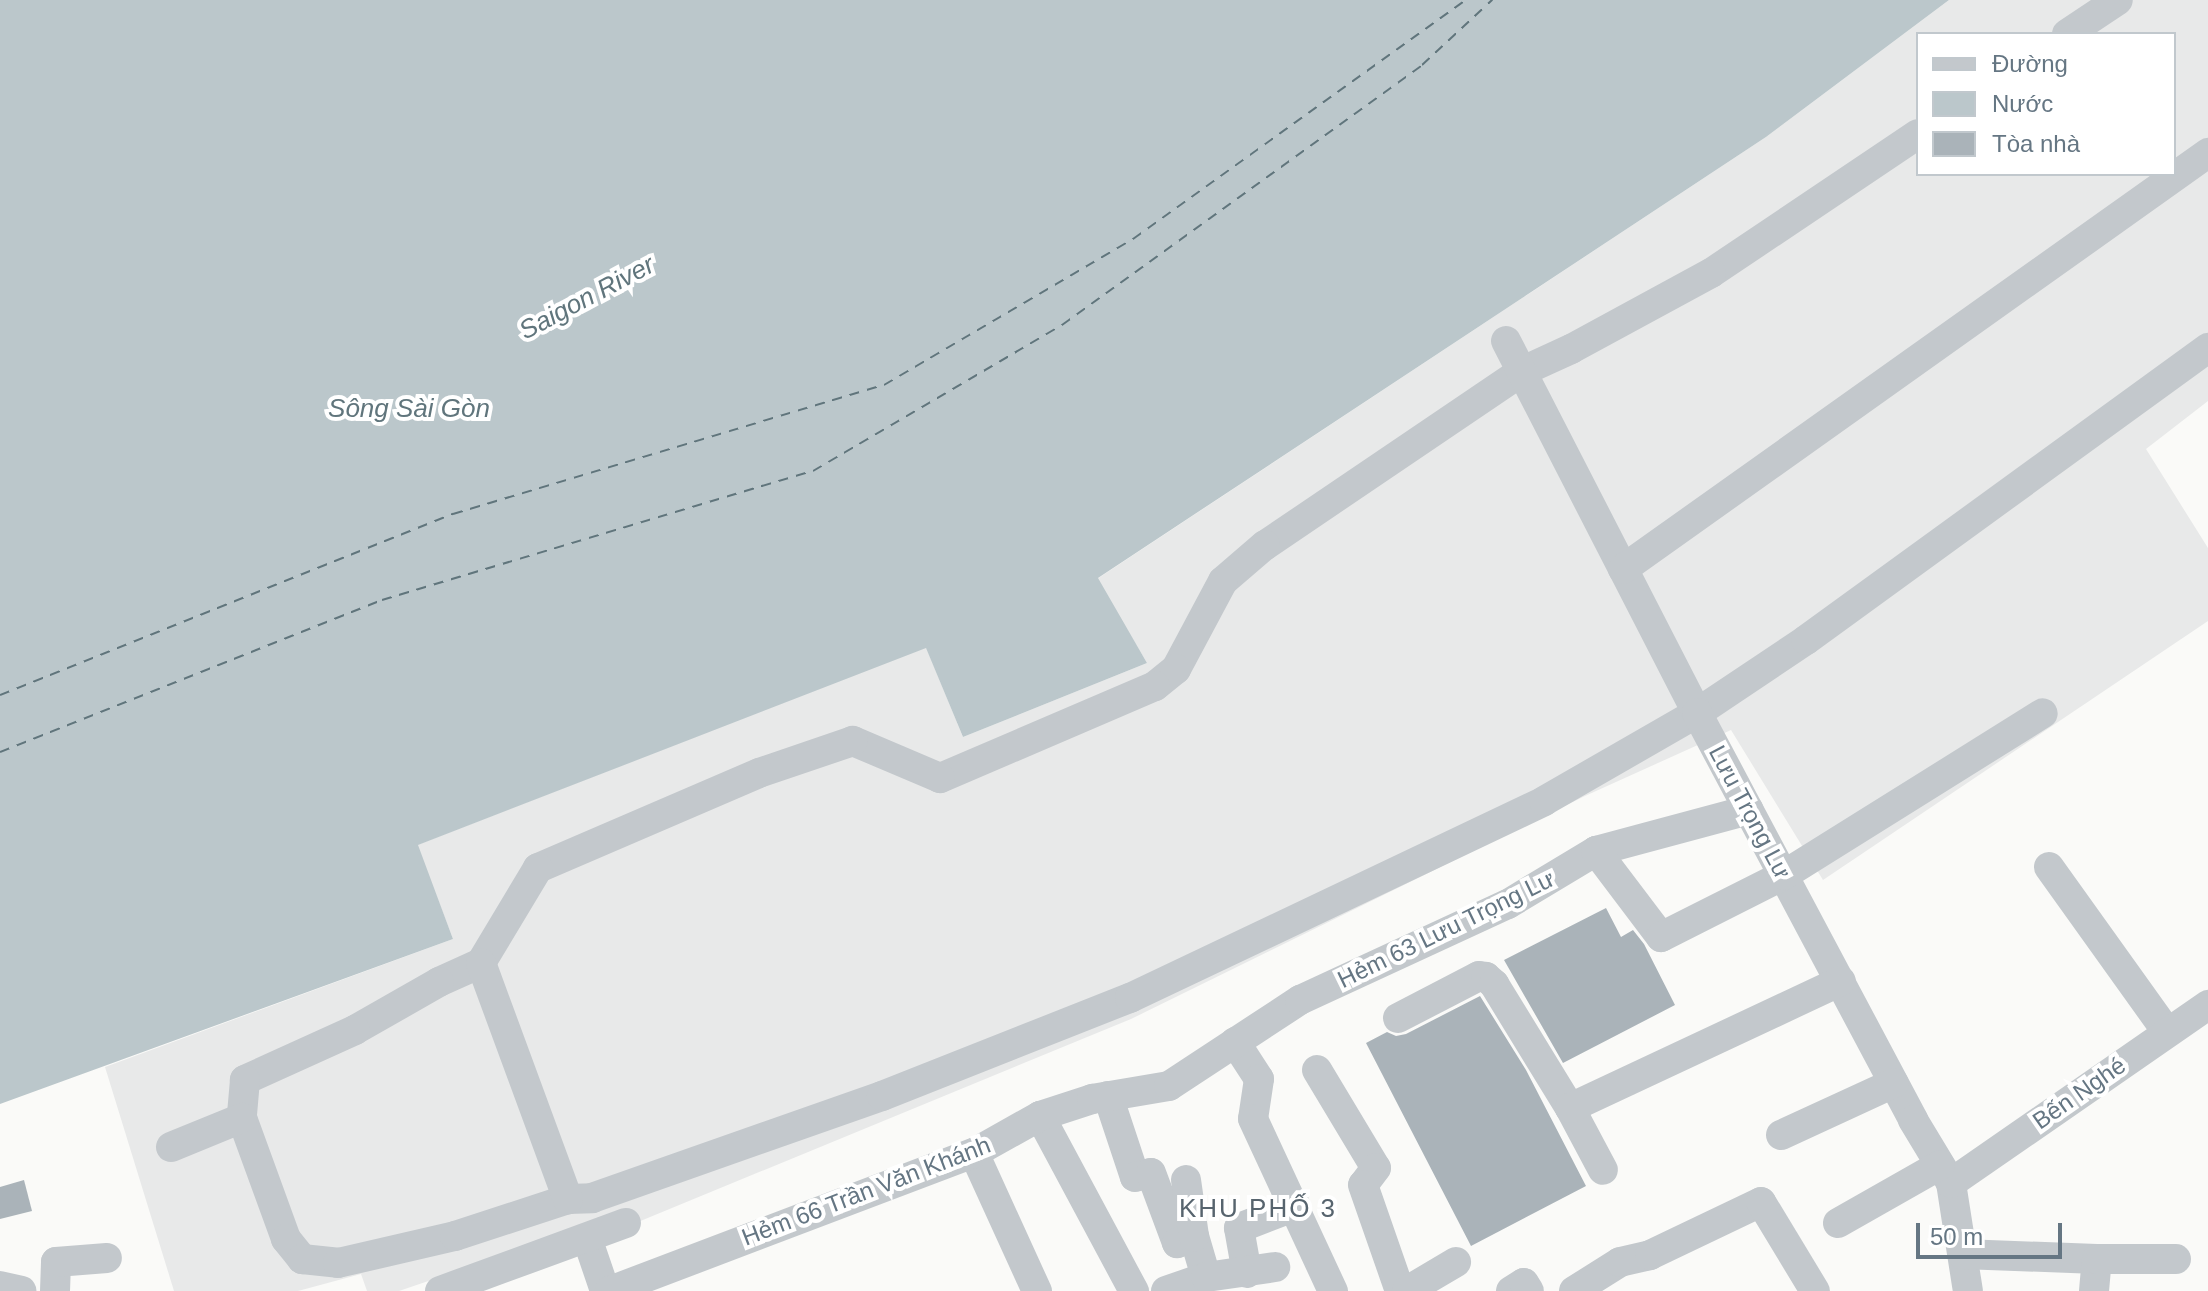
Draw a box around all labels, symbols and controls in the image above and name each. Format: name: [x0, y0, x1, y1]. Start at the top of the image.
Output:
legend: [1916, 32, 2176, 176]
text: Đường: [1992, 50, 2068, 77]
text: Nước: [1992, 90, 2053, 117]
text: Tòa nhà: [1992, 130, 2080, 157]
water label: Saigon River: [514, 249, 660, 347]
water label: Sông Sài Gòn: [328, 393, 490, 425]
street label: Lưu Trọng Lư: [1703, 740, 1797, 884]
street label: Hẻm 63 Lưu Trọng Lư: [1333, 864, 1559, 994]
street label: Bến Nghé: [2027, 1051, 2131, 1135]
street label: Hẻm 66 Trần Văn Khánh: [737, 1130, 995, 1252]
district label: KHU PHỐ 3: [1179, 1193, 1337, 1225]
scale bar: [1920, 1207, 2066, 1257]
text: 50 m: [1930, 1223, 1983, 1250]

